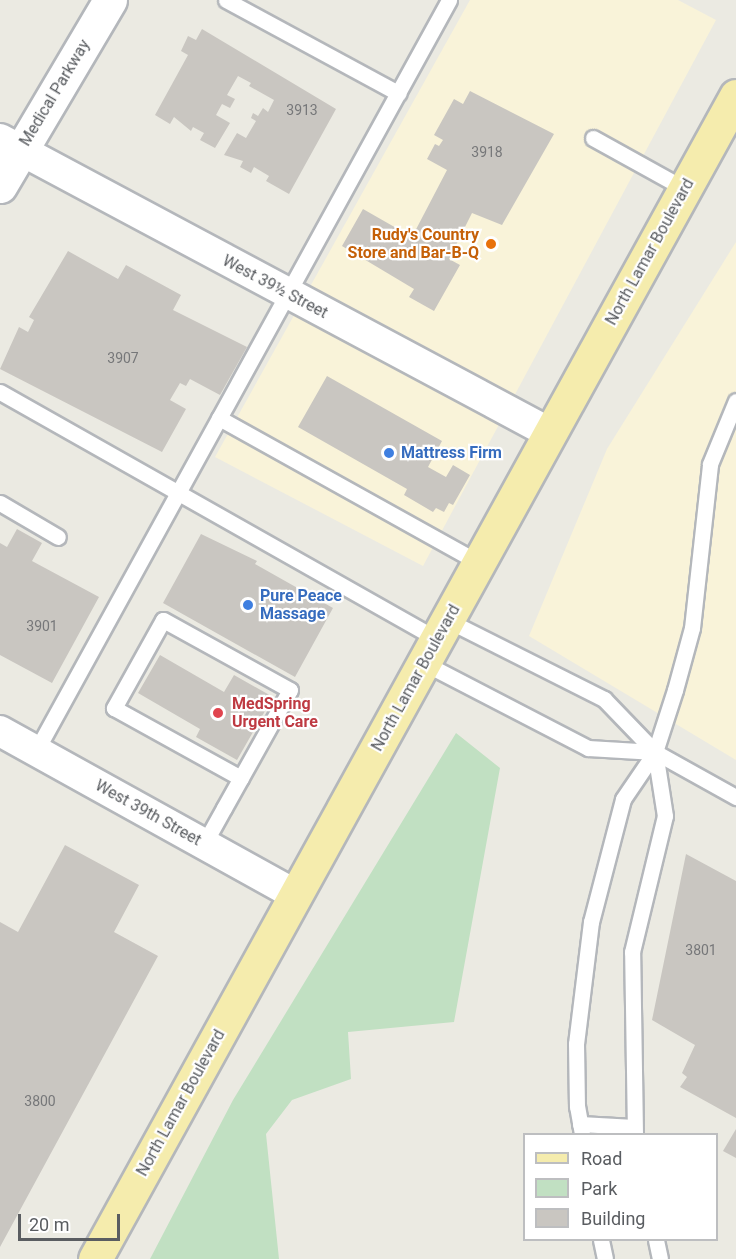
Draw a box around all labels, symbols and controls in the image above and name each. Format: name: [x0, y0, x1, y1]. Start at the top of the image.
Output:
street label: Medical Parkway: [16, 36, 94, 150]
house number: 3913: [286, 102, 318, 118]
house number: 3918: [471, 144, 503, 160]
street label: North Lamar Boulevard: [602, 175, 698, 329]
place label: Rudy's Country Store and Bar-B-Q: [348, 225, 479, 263]
marker: Rudy's Country Store and Bar-B-Q: [484, 237, 498, 251]
street label: West 39½ Street: [219, 251, 331, 323]
house number: 3907: [107, 350, 139, 366]
place label: Mattress Firm: [401, 443, 502, 463]
marker: Mattress Firm: [382, 446, 396, 460]
place label: Pure Peace Massage: [260, 586, 342, 624]
marker: Pure Peace Massage: [241, 598, 255, 612]
street label: North Lamar Boulevard: [368, 601, 464, 755]
house number: 3901: [26, 618, 58, 634]
place label: MedSpring Urgent Care: [232, 694, 318, 732]
marker: MedSpring Urgent Care: [209, 704, 227, 722]
street label: West 39th Street: [92, 776, 204, 850]
house number: 3801: [685, 942, 717, 958]
street label: North Lamar Boulevard: [133, 1026, 229, 1180]
house number: 3800: [24, 1093, 56, 1109]
legend: [523, 1133, 718, 1241]
text: Road: [581, 1148, 622, 1169]
text: Park: [581, 1178, 617, 1199]
scale bar: [21, 1202, 123, 1240]
text: Building: [581, 1208, 645, 1229]
text: 20 m: [29, 1214, 69, 1235]

